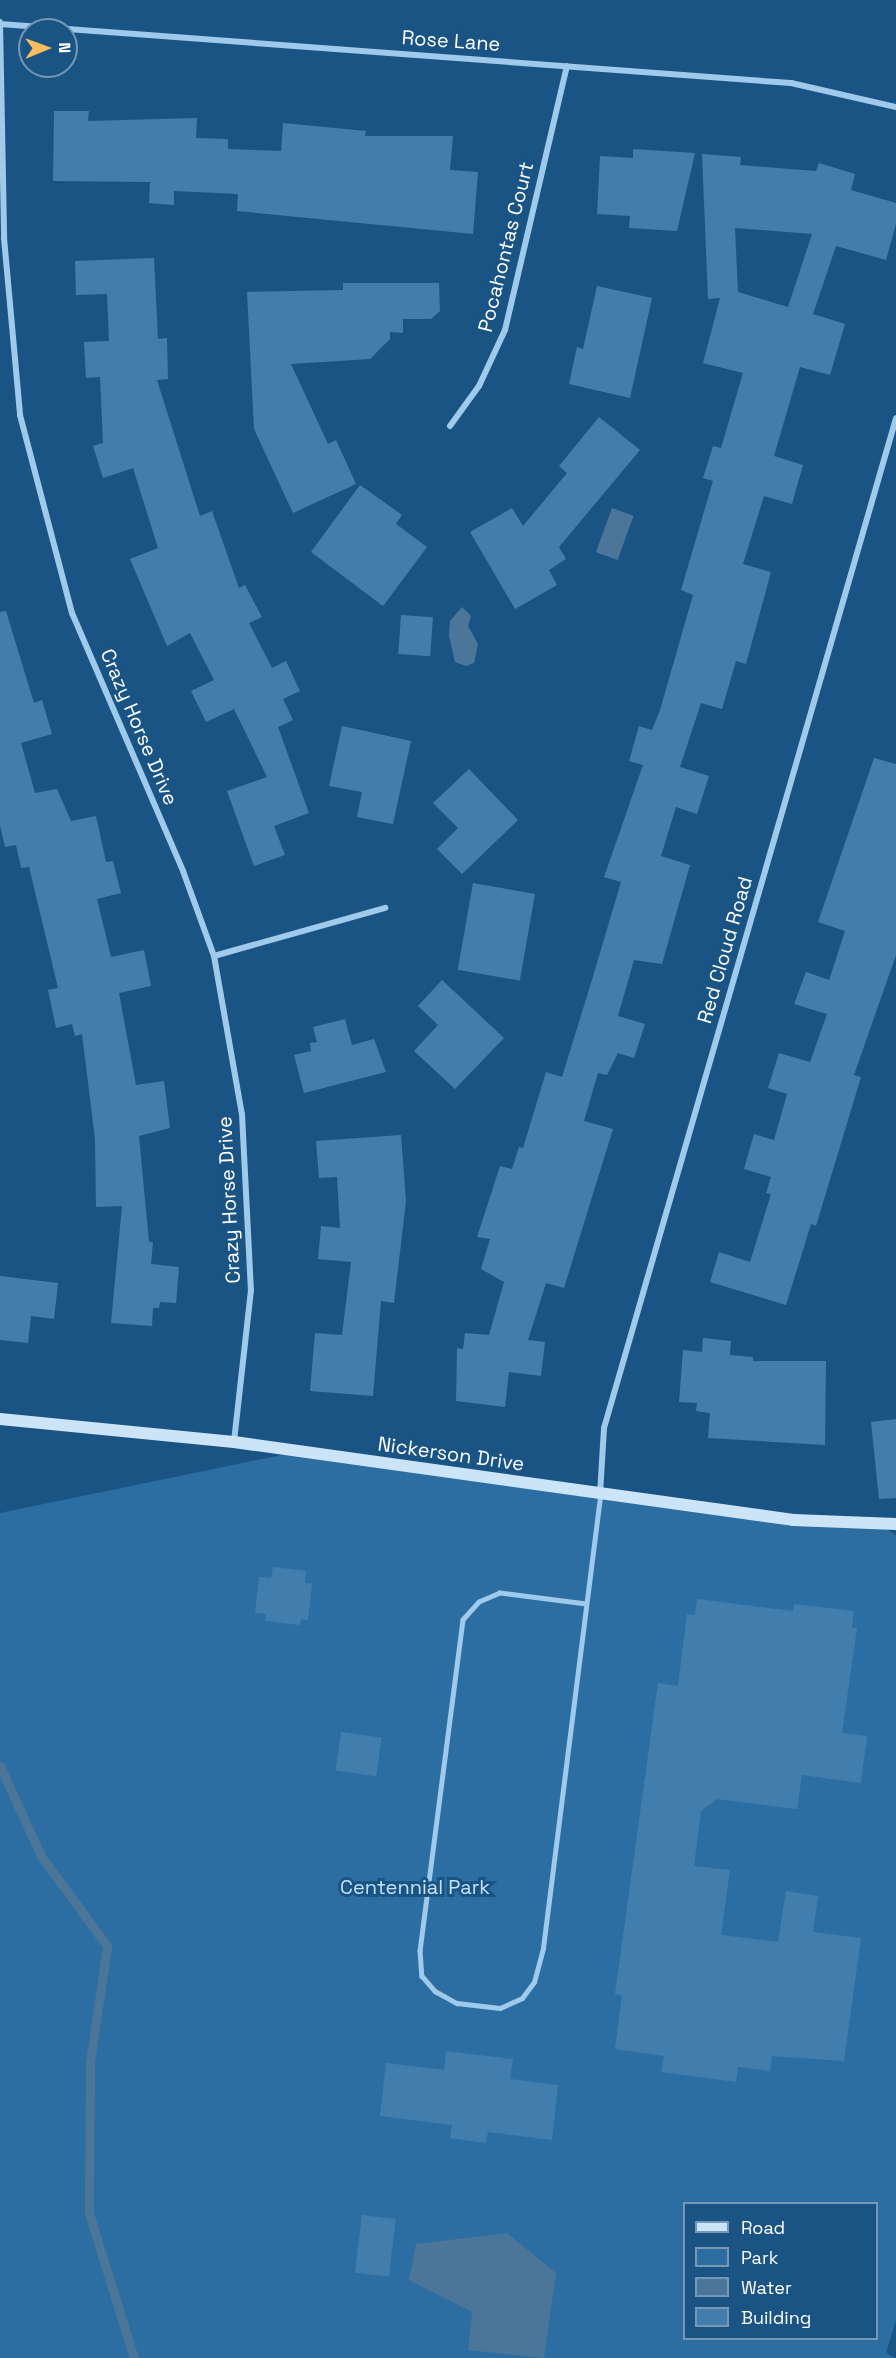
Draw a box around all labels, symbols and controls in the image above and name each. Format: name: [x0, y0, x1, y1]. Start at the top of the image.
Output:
north arrow: [18, 18, 78, 78]
street label: Rose Lane: [401, 26, 501, 56]
text: N: [54, 42, 75, 53]
street label: Pocahontas Court: [473, 159, 539, 335]
street label: Crazy Horse Drive: [95, 645, 183, 809]
street label: Red Cloud Road: [693, 874, 757, 1026]
street label: Crazy Horse Drive: [213, 1116, 245, 1284]
street label: Nickerson Drive: [376, 1432, 526, 1476]
park label: Centennial Park: [340, 1875, 490, 1899]
legend: [683, 2202, 878, 2340]
text: Road: [741, 2216, 785, 2239]
text: Park: [741, 2246, 778, 2269]
text: Water: [741, 2276, 792, 2299]
text: Building: [741, 2306, 811, 2329]

